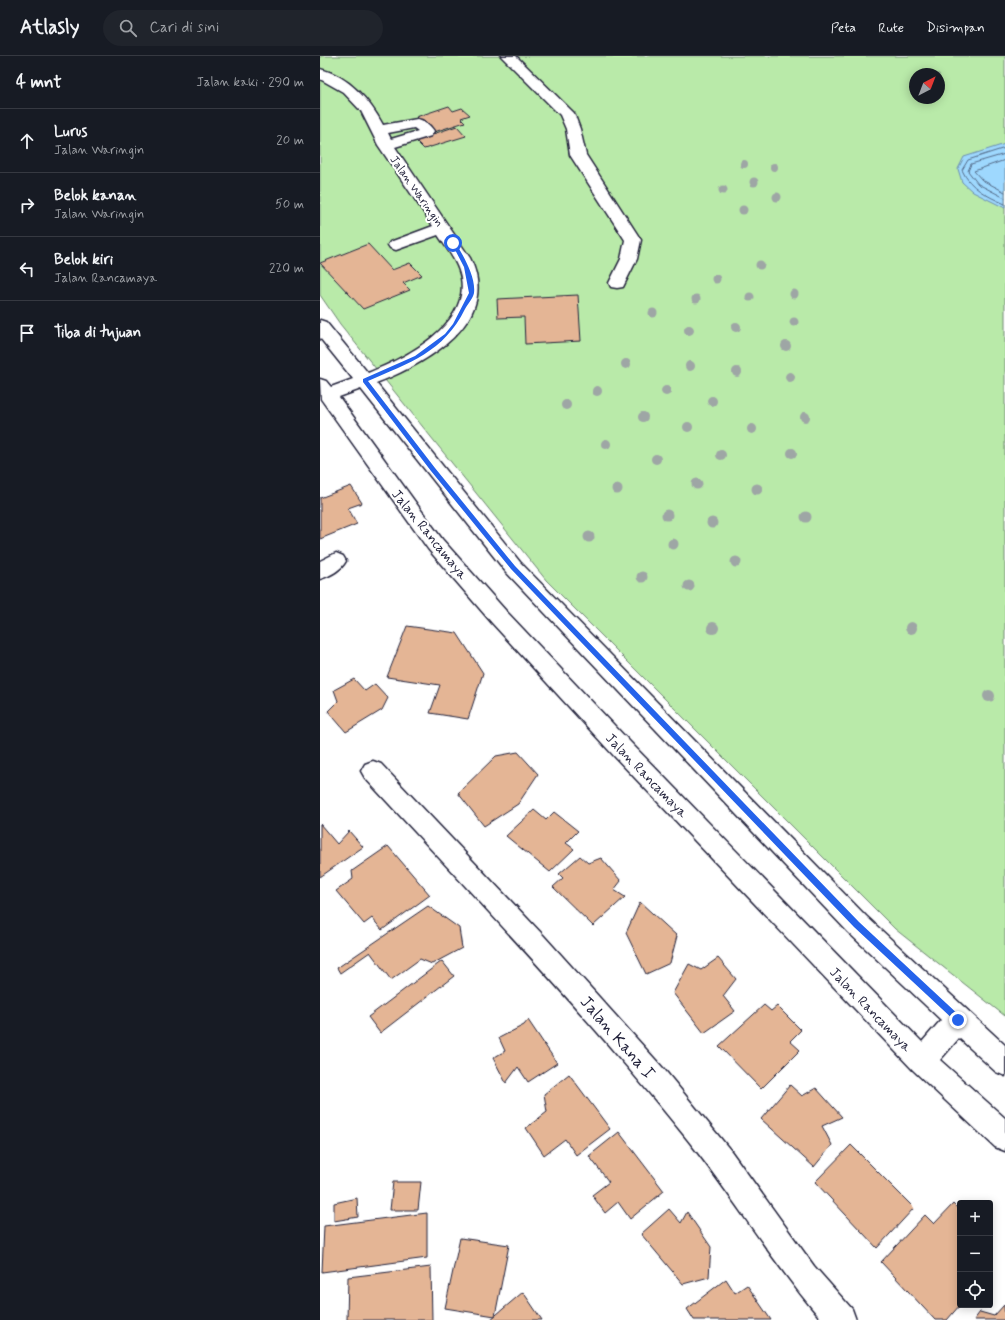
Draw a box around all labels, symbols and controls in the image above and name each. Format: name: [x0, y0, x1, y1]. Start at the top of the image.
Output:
search box: [103, 10, 383, 46]
text: Atlasly: [20, 15, 79, 40]
icon: search: [117, 17, 139, 39]
text: Cari di sini: [149, 18, 219, 38]
text: Peta: [831, 19, 856, 37]
text: Rute: [878, 19, 904, 37]
text: Disimpan: [926, 19, 985, 37]
north arrow: [909, 68, 945, 104]
text: 4 mnt: [16, 71, 61, 93]
text: Jalan kaki · 290 m: [196, 74, 304, 91]
text: Lurus: [54, 122, 87, 142]
icon: ahead: [16, 130, 38, 152]
text: 20 m: [276, 132, 304, 149]
text: Jalan Waringin: [54, 142, 144, 159]
street label: Jalan Waringin: [386, 153, 447, 230]
text: Belok kanan: [54, 186, 137, 206]
icon: right: [16, 194, 38, 216]
text: 50 m: [275, 196, 304, 213]
text: Jalan Waringin: [54, 206, 144, 223]
route start: [444, 234, 462, 252]
text: Belok kiri: [54, 250, 113, 270]
icon: left: [16, 258, 38, 280]
text: 220 m: [269, 260, 304, 277]
text: Jalan Rancamaya: [54, 270, 157, 287]
icon: arrive: [16, 322, 38, 344]
text: Tiba di tujuan: [54, 323, 141, 343]
street label: Jalan Rancamaya: [387, 486, 471, 584]
street label: Jalan Rancamaya: [601, 730, 692, 822]
street label: Jalan Rancamaya: [825, 964, 916, 1056]
street label: Jalan Kana I: [575, 991, 660, 1084]
route end: [949, 1011, 967, 1029]
map controls: [957, 1200, 993, 1308]
button: +: [957, 1200, 993, 1236]
button: −: [957, 1236, 993, 1272]
button: locate: [957, 1272, 993, 1308]

